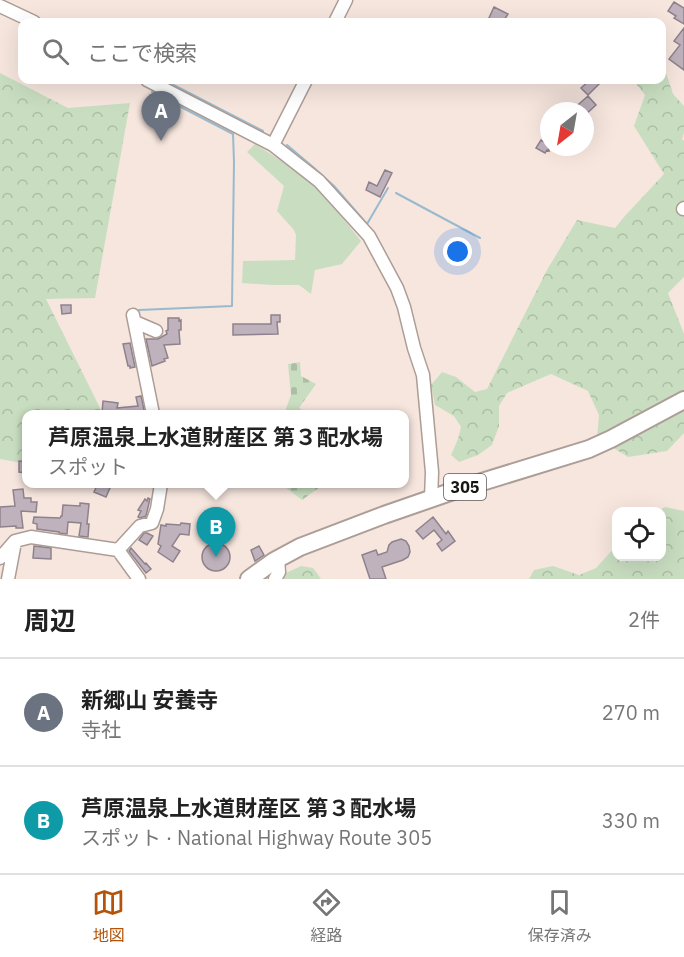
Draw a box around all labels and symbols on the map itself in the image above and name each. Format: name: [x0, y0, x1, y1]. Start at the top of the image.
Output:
pin: A: [142, 92, 180, 141]
north arrow: [540, 102, 594, 156]
your location: [443, 237, 472, 266]
road number: 305: [444, 474, 486, 500]
pin: B: [196, 508, 236, 557]

